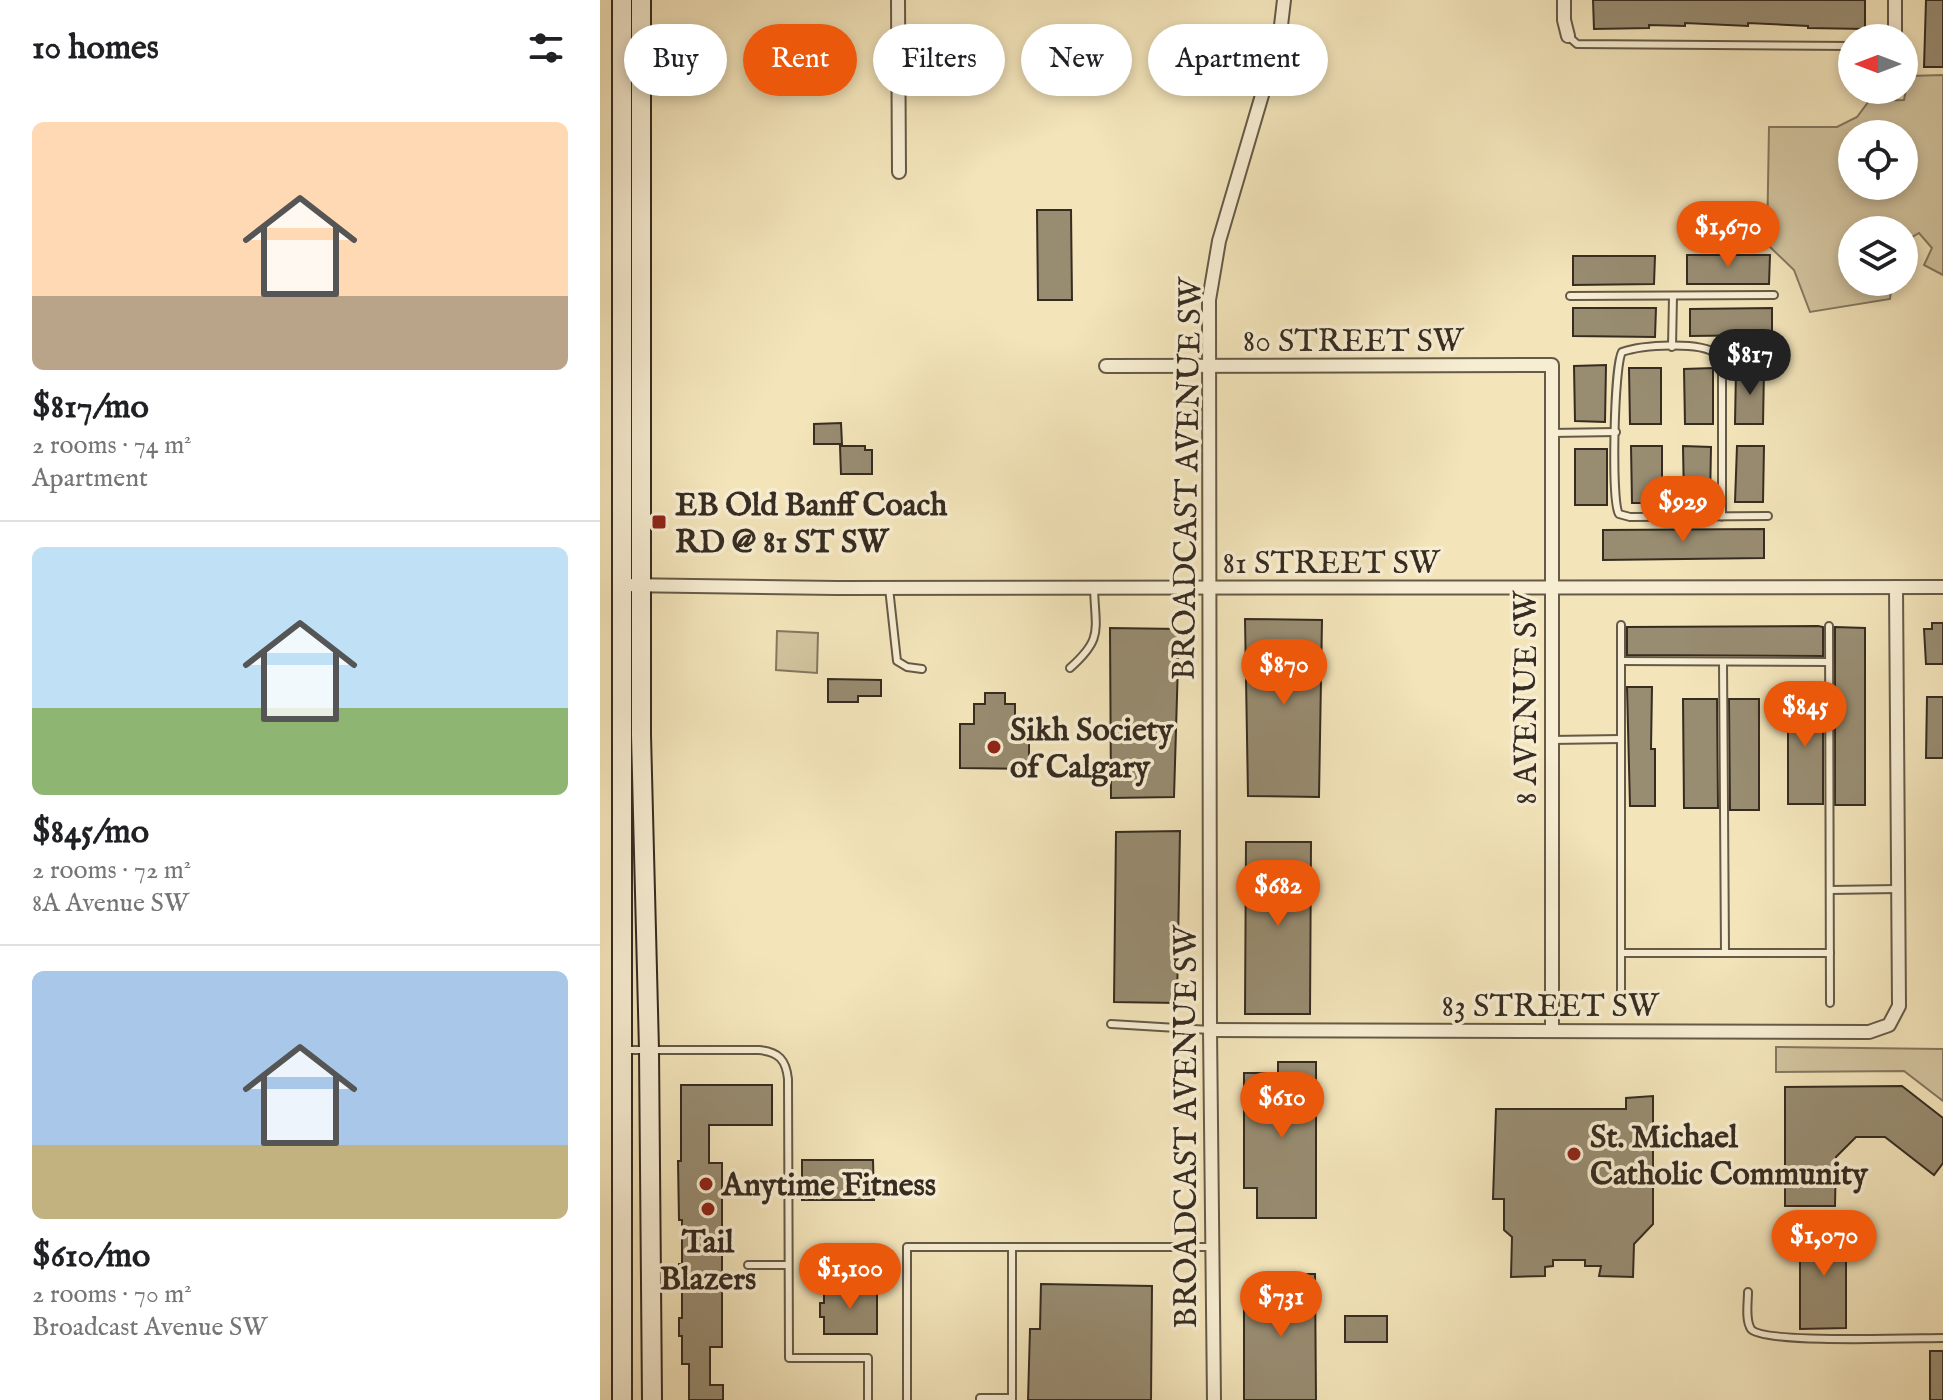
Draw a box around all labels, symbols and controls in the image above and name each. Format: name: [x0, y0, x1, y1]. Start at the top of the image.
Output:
chip: Buy: [624, 24, 727, 96]
chip: Rent: [743, 24, 857, 96]
chip: Filters: [873, 24, 1005, 96]
chip: New: [1021, 24, 1132, 96]
chip: Apartment: [1148, 24, 1328, 96]
north arrow: [1838, 24, 1918, 104]
map controls: [1838, 24, 1918, 296]
icon: filters: [524, 26, 568, 70]
text: 10 homes: [32, 27, 159, 70]
button: locate: [1838, 120, 1918, 200]
icon: home: [228, 174, 372, 318]
pin: $1,670: [1663, 201, 1793, 269]
text: $1,670: [1695, 210, 1761, 243]
button: layers: [1838, 216, 1918, 296]
street label: BROADCAST AVENUE SW: [1164, 276, 1213, 681]
street label: 80 STREET SW: [1243, 322, 1465, 363]
pin: $817: [1703, 329, 1797, 397]
text: $817: [1727, 338, 1773, 371]
text: $817/mo: [32, 386, 149, 429]
text: 2 rooms · 74 m²: [32, 429, 192, 462]
text: Apartment: [32, 462, 148, 495]
pin: $929: [1636, 476, 1730, 544]
text: $929: [1658, 485, 1708, 518]
place label: EB Old Banff Coach RD @ 81 ST SW: [675, 486, 948, 564]
marker: EB Old Banff Coach RD @ 81 ST SW: [650, 513, 668, 531]
street label: 81 STREET SW: [1223, 544, 1441, 585]
street label: 8 AVENUE SW: [1507, 590, 1548, 805]
icon: home: [228, 599, 372, 743]
pin: $870: [1237, 639, 1331, 707]
text: $870: [1259, 648, 1309, 681]
pin: $845: [1758, 681, 1852, 749]
text: $845: [1782, 690, 1828, 723]
place label: Sikh Society of Calgary: [1010, 711, 1175, 789]
marker: Sikh Society of Calgary: [985, 738, 1003, 756]
text: $845/mo: [32, 811, 149, 854]
text: 2 rooms · 72 m²: [32, 854, 191, 887]
pin: $682: [1231, 860, 1325, 928]
text: $682: [1254, 869, 1302, 902]
text: 8A Avenue SW: [32, 887, 189, 920]
street label: BROADCAST AVENUE SW: [1167, 924, 1208, 1328]
street label: 83 STREET SW: [1442, 987, 1660, 1028]
icon: home: [228, 1023, 372, 1167]
pin: $610: [1235, 1072, 1329, 1140]
text: $610: [1258, 1081, 1306, 1114]
place label: St. Michael Catholic Community: [1590, 1118, 1869, 1196]
marker: St. Michael Catholic Community: [1565, 1145, 1583, 1163]
place label: Anytime Fitness: [720, 1166, 936, 1207]
marker: Anytime Fitness: [697, 1175, 715, 1193]
marker: Tail Blazers: [699, 1200, 717, 1218]
pin: $1,070: [1759, 1210, 1889, 1278]
text: $1,070: [1790, 1219, 1858, 1252]
place label: Tail Blazers: [660, 1223, 756, 1301]
text: $610/mo: [32, 1235, 150, 1278]
pin: $1,100: [785, 1243, 915, 1311]
text: $1,100: [817, 1252, 883, 1285]
pin: $731: [1234, 1271, 1328, 1339]
text: 2 rooms · 70 m²: [32, 1278, 192, 1311]
text: $731: [1258, 1280, 1304, 1313]
text: Broadcast Avenue SW: [32, 1311, 267, 1344]

